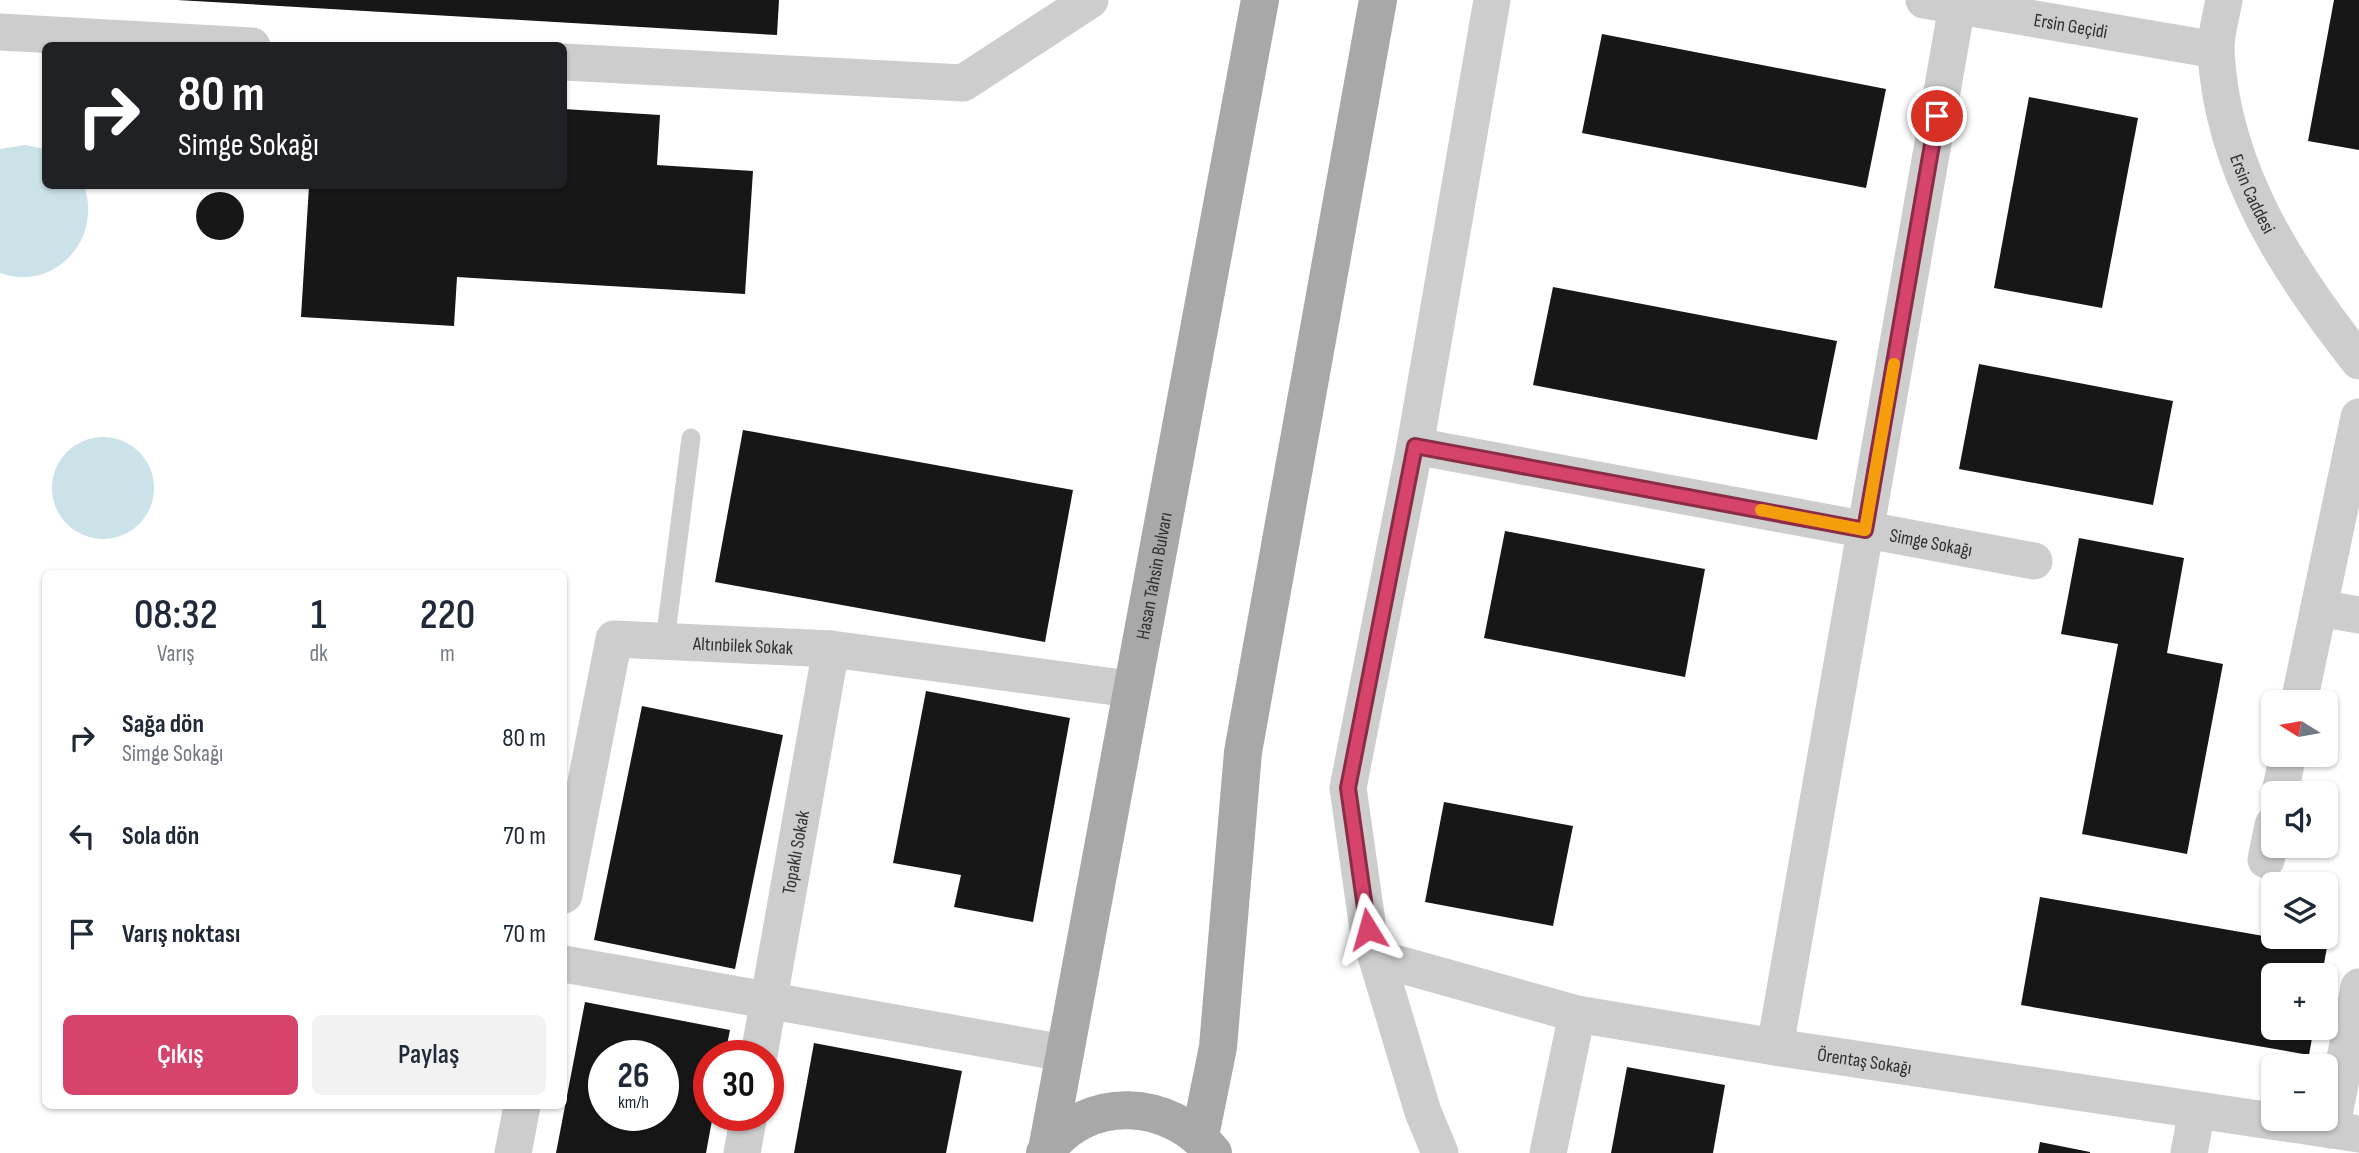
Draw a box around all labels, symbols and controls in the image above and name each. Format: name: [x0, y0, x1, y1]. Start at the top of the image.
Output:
street label: Ersin Geçidi: [2032, 9, 2109, 44]
text: 80 m: [178, 66, 265, 125]
icon: right: [63, 70, 154, 161]
pin: [1907, 86, 1967, 146]
icon: arrive: [1918, 97, 1956, 135]
text: Simge Sokağı: [178, 126, 319, 165]
street label: Ersin Caddesi: [2224, 151, 2280, 238]
street label: Hasan Tahsin Bulvarı: [1132, 510, 1178, 642]
street label: Simge Sokağı: [1888, 524, 1974, 562]
text: 08:32: [134, 590, 218, 641]
text: 1: [311, 590, 327, 641]
text: 220: [420, 590, 475, 641]
street label: Altınbilek Sokak: [691, 633, 794, 660]
text: Varış: [157, 640, 195, 668]
text: dk: [310, 640, 328, 668]
text: m: [440, 640, 455, 668]
north arrow: [2261, 690, 2338, 766]
map controls: [2261, 690, 2338, 1131]
text: Sağa dön: [122, 709, 204, 740]
icon: right: [63, 719, 101, 757]
text: 80 m: [502, 723, 546, 754]
text: Simge Sokağı: [122, 740, 223, 768]
button: sound: [2261, 781, 2338, 858]
street label: Topaklı Sokak: [778, 808, 815, 896]
icon: left: [63, 817, 101, 855]
text: Sola dön: [122, 821, 199, 852]
text: 70 m: [503, 821, 546, 852]
button: layers: [2261, 872, 2338, 949]
position arrow: [1331, 892, 1405, 966]
icon: arrive: [63, 915, 101, 953]
text: Varış noktası: [122, 919, 240, 950]
text: 70 m: [503, 919, 546, 950]
button: +: [2261, 963, 2338, 1040]
button: Çıkış: [63, 1015, 298, 1095]
button: Paylaş: [312, 1015, 546, 1095]
speed limit sign: 30: [693, 1040, 784, 1131]
street label: Örentaş Sokağı: [1816, 1043, 1913, 1080]
button: −: [2261, 1054, 2338, 1131]
text: 26: [618, 1055, 649, 1098]
text: km/h: [618, 1092, 649, 1113]

